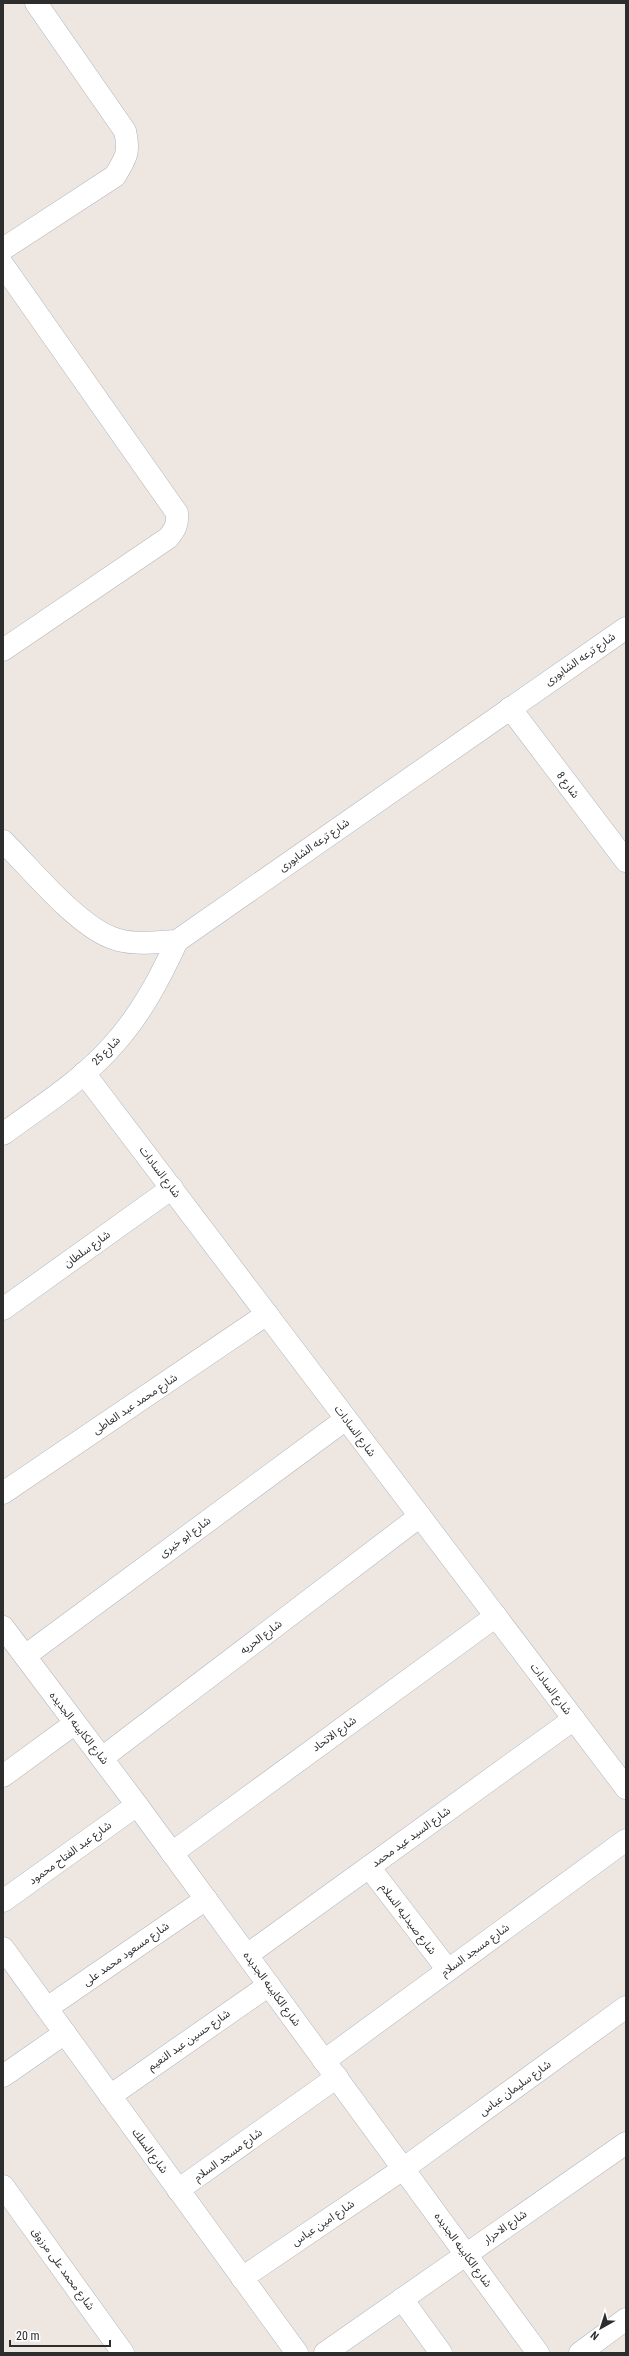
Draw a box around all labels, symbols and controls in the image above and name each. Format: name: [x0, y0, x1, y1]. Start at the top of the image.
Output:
street label: شارع ترعه الشابورى: [542, 630, 619, 689]
street label: شارع 8: [553, 769, 582, 802]
street label: شارع ترعه الشابورى: [276, 816, 353, 875]
street label: شارع 25: [89, 1034, 124, 1069]
street label: شارع السادات: [136, 1144, 184, 1201]
street label: شارع سلطان: [61, 1228, 114, 1271]
street label: شارع محمد عبد العاطى: [90, 1371, 181, 1438]
street label: شارع السادات: [331, 1403, 379, 1460]
street label: شارع ابو خيرى: [157, 1514, 214, 1561]
street label: شارع الحريه: [237, 1617, 285, 1658]
street label: شارع السادات: [527, 1661, 575, 1718]
street label: شارع الكابينه الجديده: [46, 1689, 112, 1768]
street label: شارع الاتحاد: [309, 1713, 360, 1755]
street label: شارع السيد عيد محمد: [369, 1804, 454, 1871]
street label: شارع عبد الفتاح محمود: [26, 1818, 115, 1888]
street label: شارع صيدليه السلام: [376, 1881, 439, 1958]
street label: شارع مسعود محمد على: [80, 1919, 172, 1989]
street label: شارع مسجد السلام: [438, 1921, 513, 1980]
street label: شارع الكابينه الجديده: [240, 1949, 304, 2030]
street label: شارع حسين عبد النعيم: [145, 2007, 234, 2075]
street label: شارع سليمان عباس: [477, 2057, 554, 2119]
street label: شارع السلك: [129, 2126, 171, 2177]
street label: شارع مسجد السلام: [191, 2126, 266, 2185]
street label: شارع امين عباس: [289, 2197, 358, 2250]
street label: شارع الاحرار: [480, 2207, 530, 2248]
street label: شارع الكابينه الجديده: [431, 2210, 495, 2291]
street label: شارع محمد على مرزوق: [28, 2225, 97, 2314]
north arrow: [581, 2308, 621, 2348]
scale bar: [10, 2322, 110, 2348]
text: N: [588, 2328, 602, 2343]
text: 20 m: [16, 2329, 40, 2343]

